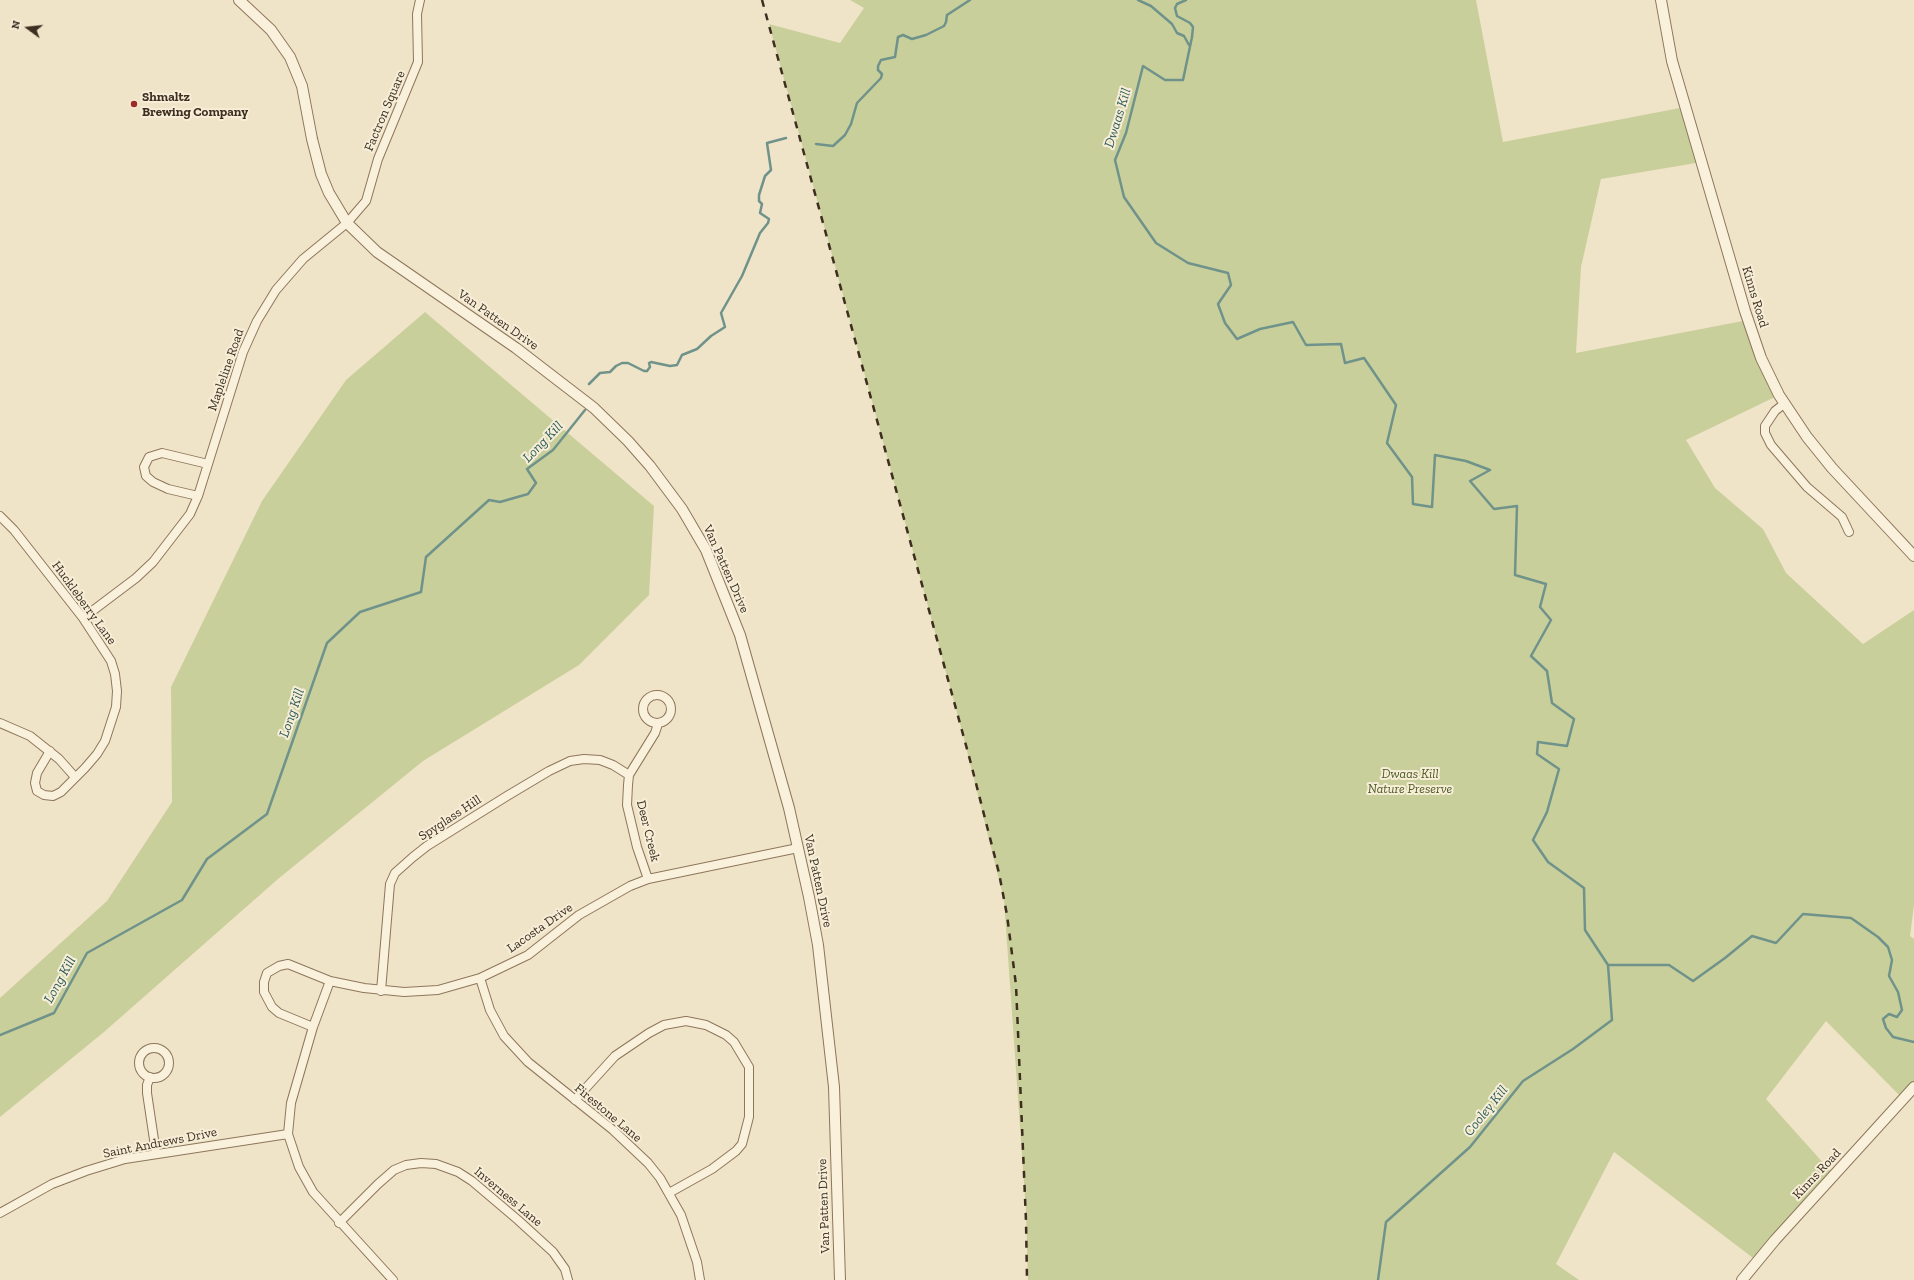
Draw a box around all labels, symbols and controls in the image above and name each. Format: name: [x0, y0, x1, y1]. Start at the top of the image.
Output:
north arrow: [8, 8, 48, 48]
text: N: [9, 19, 23, 30]
street label: Factron Square: [361, 68, 409, 154]
water label: Dwaas Kill: [1101, 86, 1135, 150]
place label: Shmaltz Brewing Company: [142, 89, 248, 120]
marker: Shmaltz Brewing Company: [129, 99, 139, 109]
street label: Kinns Road: [1738, 264, 1772, 330]
street label: Van Patten Drive: [455, 286, 541, 354]
street label: Mapleline Road: [205, 327, 247, 413]
water label: Long Kill: [519, 418, 567, 466]
street label: Van Patten Drive: [700, 523, 752, 615]
street label: Huckleberry Lane: [48, 558, 120, 648]
water label: Long Kill: [276, 686, 308, 740]
park label: Dwaas Kill Nature Preserve: [1368, 766, 1452, 797]
street label: Spyglass Hill: [416, 792, 484, 844]
street label: Deer Creek: [633, 799, 663, 863]
street label: Van Patten Drive: [801, 833, 835, 929]
street label: Lacosta Drive: [504, 900, 576, 956]
water label: Long Kill: [40, 954, 80, 1006]
street label: Firestone Lane: [571, 1080, 645, 1146]
water label: Cooley Kill: [1461, 1082, 1511, 1140]
street label: Saint Andrews Drive: [102, 1124, 218, 1162]
street label: Kinns Road: [1790, 1145, 1844, 1203]
street label: Van Patten Drive: [815, 1158, 833, 1254]
street label: Inverness Lane: [471, 1164, 545, 1230]

